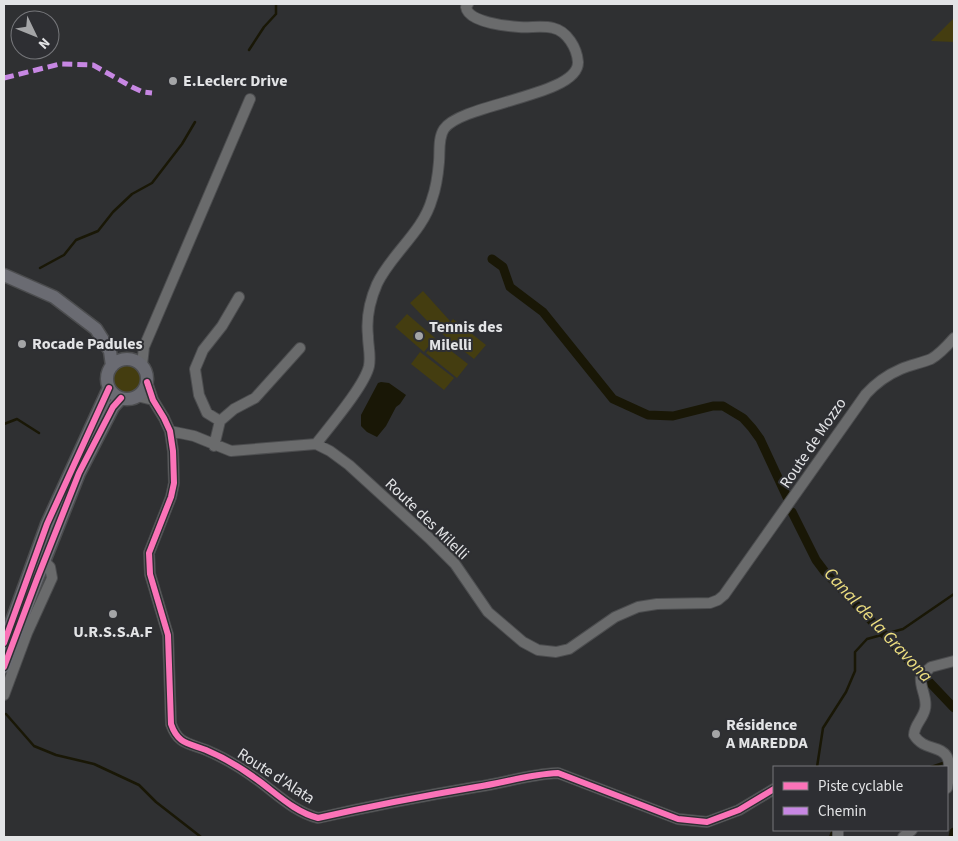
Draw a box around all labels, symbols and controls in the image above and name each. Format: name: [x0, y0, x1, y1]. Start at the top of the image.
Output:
north arrow: [10, 10, 60, 60]
text: N: [33, 33, 54, 53]
place label: E.Leclerc Drive: [183, 70, 288, 92]
marker: E.Leclerc Drive: [167, 75, 179, 87]
place label: Tennis des Milelli: [429, 316, 503, 356]
marker: Tennis des Milelli: [413, 330, 425, 342]
place label: Rocade Padules: [32, 333, 143, 355]
marker: Rocade Padules: [16, 338, 28, 350]
street label: Route de Mozzo: [775, 393, 851, 493]
street label: Route des Milelli: [380, 473, 474, 565]
water label: Canal de la Gravona: [818, 562, 938, 688]
marker: U.R.S.S.A.F: [107, 608, 119, 620]
place label: U.R.S.S.A.F: [73, 621, 153, 643]
place label: Résidence A MAREDDA: [725, 714, 808, 754]
marker: Résidence A MAREDDA: [710, 728, 722, 740]
street label: Route d'Alata: [233, 743, 319, 809]
legend: [773, 766, 948, 831]
text: Piste cyclable: [818, 776, 903, 797]
text: Chemin: [818, 801, 867, 822]

